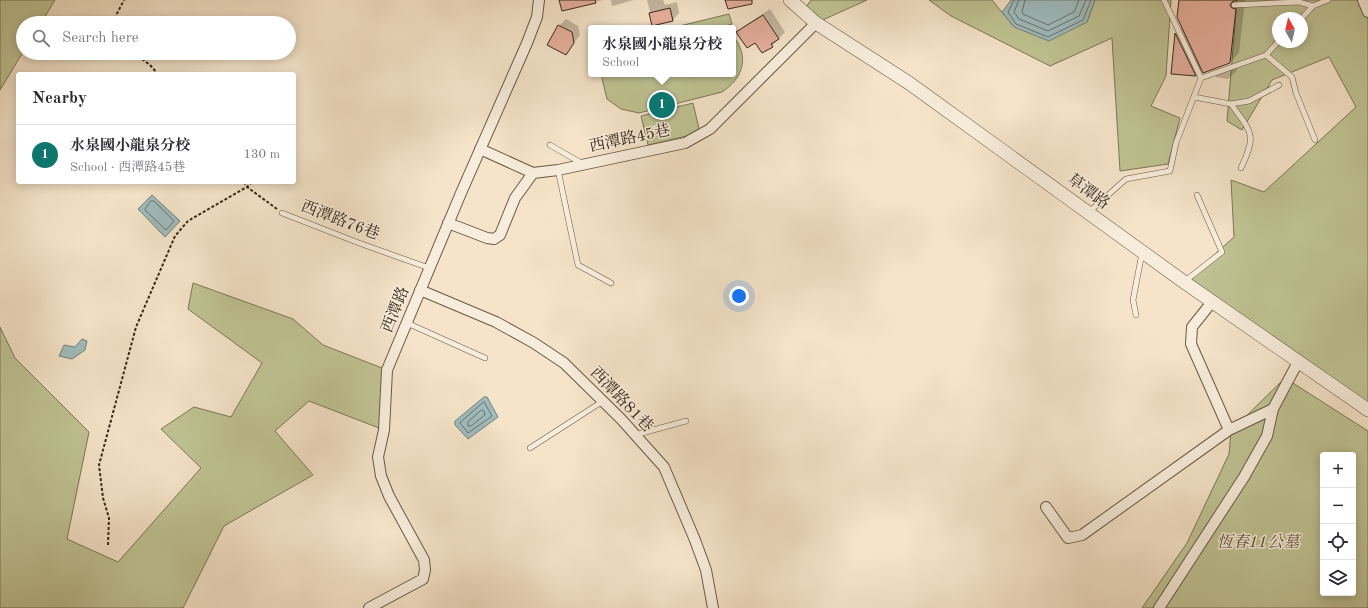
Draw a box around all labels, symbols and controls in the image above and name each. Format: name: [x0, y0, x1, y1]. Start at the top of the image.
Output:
north arrow: [1272, 12, 1308, 48]
search box: [16, 16, 296, 60]
popup: [588, 25, 736, 77]
icon: search: [30, 27, 52, 49]
text: Search here: [62, 31, 139, 46]
text: 水泉國小龍泉分校: [602, 38, 722, 53]
text: School: [602, 56, 639, 69]
text: Nearby: [32, 90, 87, 107]
pin: 1: [649, 90, 675, 120]
street label: 西潭路45巷: [588, 121, 672, 155]
text: 水泉國小龍泉分校: [70, 139, 190, 154]
text: 1: [41, 148, 49, 161]
text: 130 m: [243, 148, 280, 161]
text: School · 西潭路45巷: [70, 161, 185, 174]
street label: 草潭路: [1064, 170, 1113, 213]
street label: 西潭路76巷: [299, 197, 382, 243]
street label: 西潭路: [378, 284, 412, 335]
your location: [729, 286, 749, 306]
street label: 西潭路81巷: [587, 363, 657, 435]
map controls: [1320, 452, 1356, 596]
button: +: [1320, 452, 1356, 488]
button: −: [1320, 488, 1356, 524]
button: locate: [1320, 524, 1356, 560]
park label: 恆春11公墓: [1217, 533, 1302, 551]
button: layers: [1320, 560, 1356, 596]

